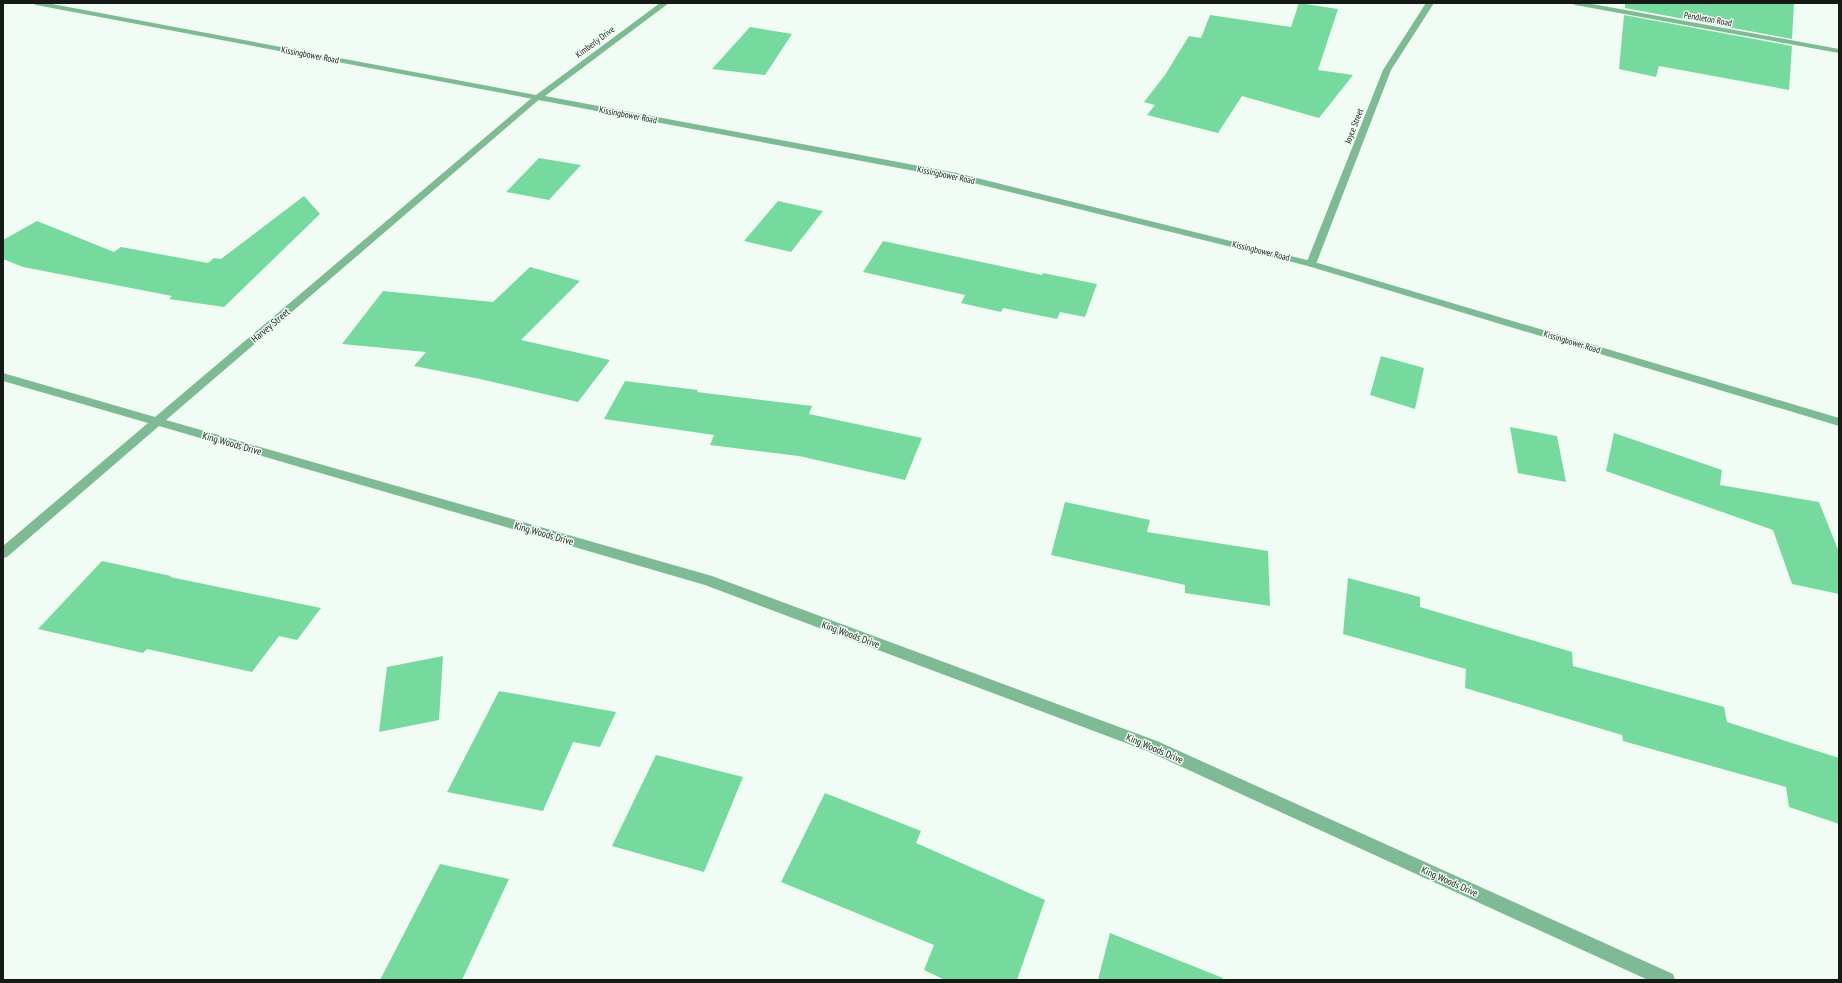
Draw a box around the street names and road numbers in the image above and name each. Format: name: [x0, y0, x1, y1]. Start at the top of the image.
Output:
street label: Pendleton Road: [1683, 9, 1733, 28]
street label: Kimberly Drive: [573, 23, 617, 60]
street label: Kissingbower Road: [280, 44, 340, 66]
street label: Kissingbower Road: [598, 104, 658, 126]
street label: Joyce Street: [1341, 106, 1365, 146]
street label: Kissingbower Road: [916, 163, 976, 186]
street label: Kissingbower Road: [1231, 238, 1291, 263]
street label: Harvey Street: [248, 305, 292, 345]
street label: Kissingbower Road: [1542, 328, 1602, 355]
street label: King Woods Drive: [201, 429, 263, 458]
street label: King Woods Drive: [513, 519, 575, 548]
street label: King Woods Drive: [820, 618, 882, 651]
street label: King Woods Drive: [1124, 731, 1185, 766]
street label: King Woods Drive: [1419, 863, 1480, 900]

